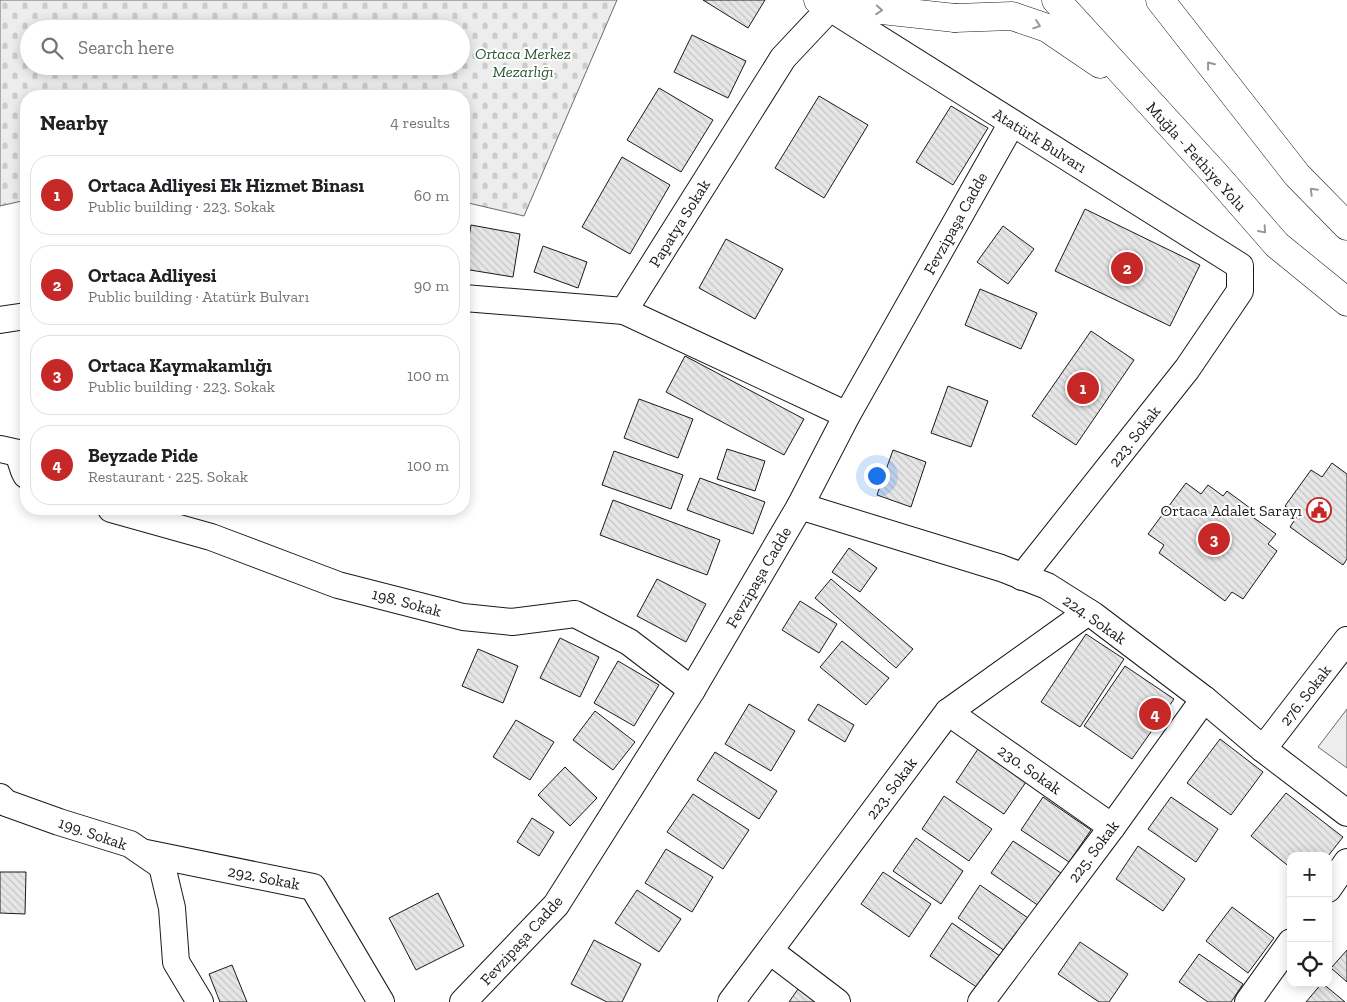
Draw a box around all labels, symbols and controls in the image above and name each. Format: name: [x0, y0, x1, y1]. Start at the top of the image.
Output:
one-way arrow: [875, 5, 883, 16]
one-way arrow: [1032, 19, 1041, 29]
search box: [20, 20, 470, 75]
icon: search: [38, 34, 66, 62]
text: Search here: [78, 36, 174, 59]
park label: Ortaca Merkez Mezarlığı: [475, 44, 571, 81]
one-way arrow: [1208, 62, 1216, 71]
street label: Muğla - Fethiye Yolu: [1143, 98, 1251, 215]
street label: Atatürk Bulvarı: [989, 104, 1091, 177]
text: Nearby: [40, 110, 108, 135]
text: 4 results: [390, 113, 450, 132]
street label: Fevzipaşa Cadde: [920, 169, 991, 278]
text: Ortaca Adliyesi Ek Hizmet Binası: [88, 174, 364, 197]
street label: Papatya Sokak: [645, 175, 714, 271]
text: 1: [54, 186, 60, 205]
text: 60 m: [414, 186, 449, 205]
one-way arrow: [1310, 188, 1319, 197]
text: Public building · 223. Sokak: [88, 197, 275, 216]
one-way arrow: [1257, 224, 1266, 233]
pin: 2: [1111, 249, 1143, 287]
text: Ortaca Adliyesi: [88, 264, 217, 287]
text: 2: [53, 276, 61, 295]
text: 90 m: [414, 276, 449, 295]
text: Public building · Atatürk Bulvarı: [88, 287, 309, 306]
text: Ortaca Kaymakamlığı: [88, 354, 272, 377]
text: 3: [53, 366, 61, 385]
text: 100 m: [407, 366, 449, 385]
pin: 1: [1067, 369, 1099, 407]
text: Public building · 223. Sokak: [88, 377, 275, 396]
street label: 223. Sokak: [1105, 401, 1165, 471]
text: Beyzade Pide: [88, 444, 198, 467]
text: 4: [52, 456, 62, 475]
text: 100 m: [407, 456, 449, 475]
your location: [864, 463, 890, 489]
text: Restaurant · 225. Sokak: [88, 467, 248, 486]
public building icon: Ortaca Adalet Sarayı: [1306, 497, 1332, 523]
place label: Ortaca Adalet Sarayı: [1161, 501, 1303, 520]
pin: 3: [1198, 520, 1230, 558]
street label: Fevzipaşa Cadde: [722, 523, 795, 631]
street label: 198. Sokak: [370, 584, 444, 621]
street label: 224. Sokak: [1059, 591, 1131, 649]
street label: 276. Sokak: [1276, 660, 1336, 730]
pin: 4: [1139, 695, 1171, 733]
street label: 230. Sokak: [994, 741, 1066, 799]
street label: 223. Sokak: [862, 753, 921, 823]
street label: 199. Sokak: [56, 813, 130, 854]
street label: 225. Sokak: [1064, 816, 1123, 886]
map controls: [1287, 852, 1332, 987]
button: +: [1287, 852, 1332, 897]
street label: 292. Sokak: [226, 861, 302, 894]
street label: Fevzipaşa Cadde: [476, 892, 567, 989]
button: −: [1287, 897, 1332, 942]
button: locate: [1287, 942, 1332, 987]

